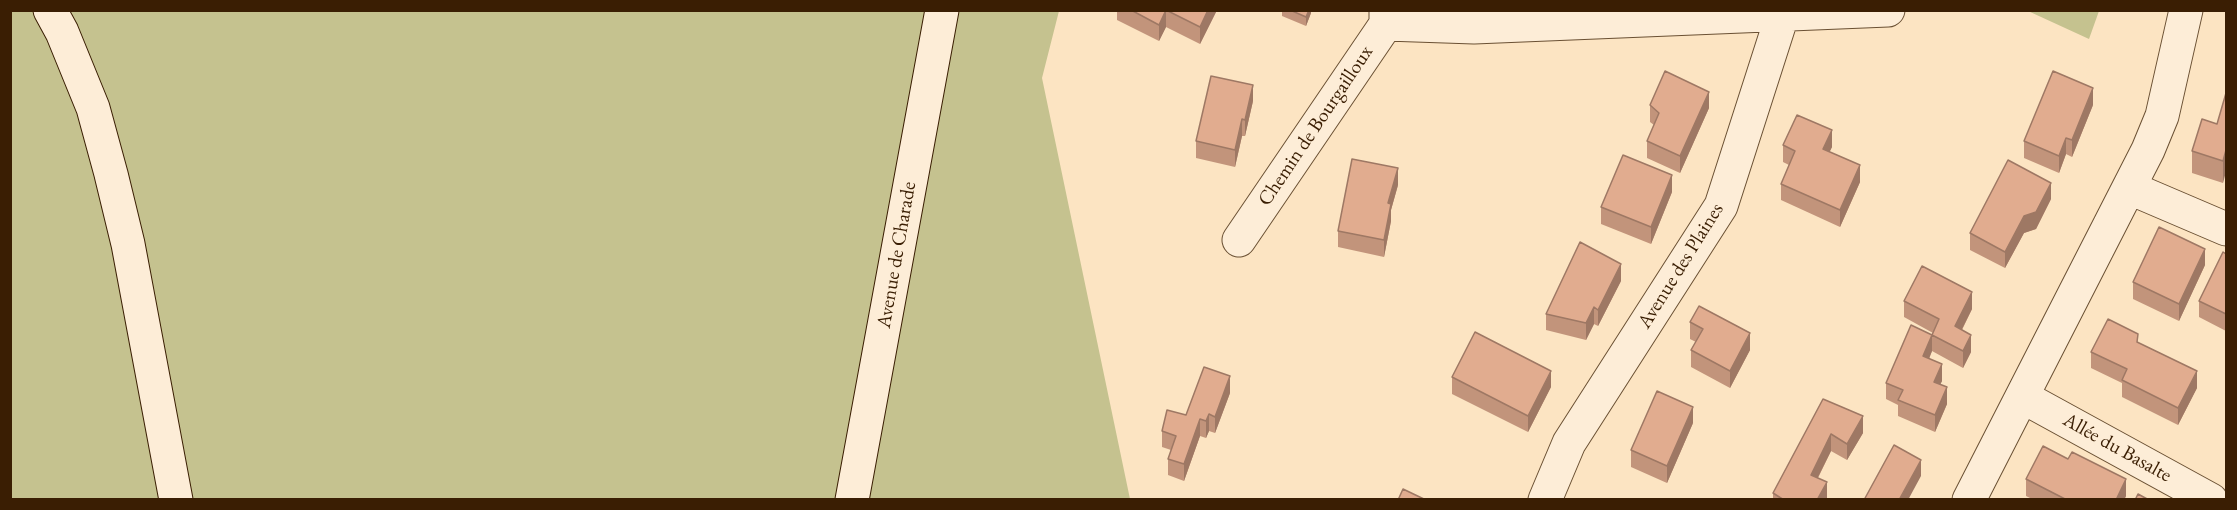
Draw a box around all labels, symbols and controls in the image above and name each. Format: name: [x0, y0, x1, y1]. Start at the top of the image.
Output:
street label: Chemin de Bourgailloux: [1253, 41, 1379, 211]
street label: Avenue de Charade: [872, 180, 922, 330]
street label: Avenue des Plaines: [1633, 199, 1729, 333]
street label: Allée du Basalte: [2058, 408, 2176, 488]

